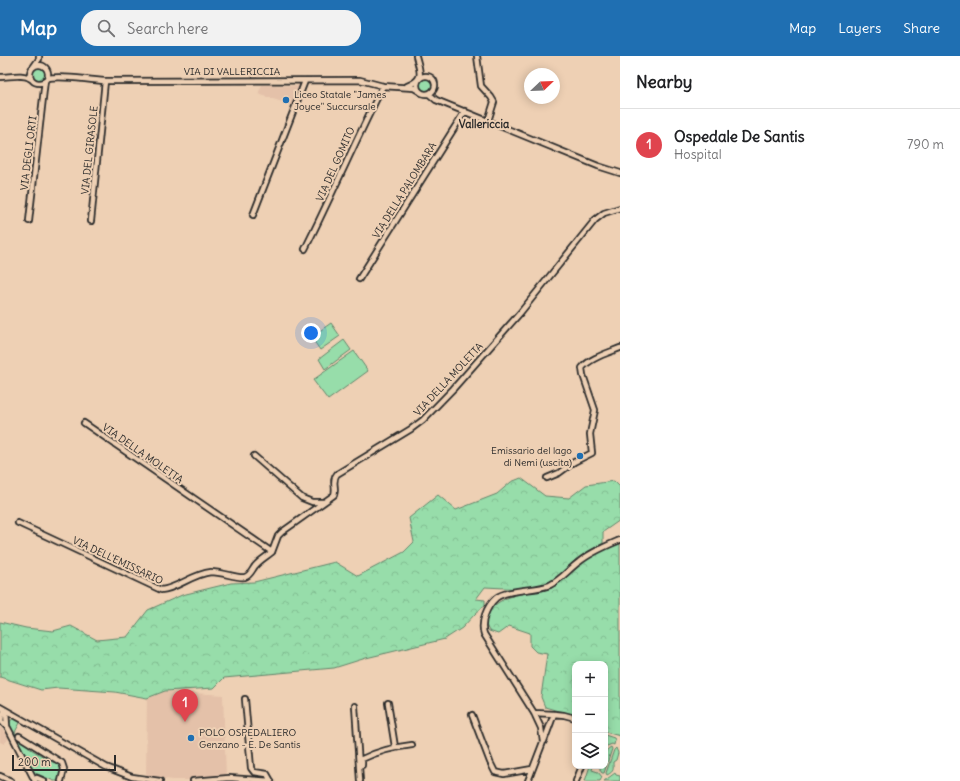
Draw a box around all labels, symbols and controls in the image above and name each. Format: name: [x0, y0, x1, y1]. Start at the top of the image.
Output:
search box: [81, 10, 361, 46]
text: Map: [20, 16, 57, 40]
icon: search: [95, 17, 117, 39]
text: Search here: [127, 19, 208, 38]
text: Map: [789, 19, 816, 37]
text: Layers: [838, 19, 881, 37]
text: Share: [903, 19, 940, 37]
street label: VIA DI VALLERICCIA: [184, 65, 281, 78]
north arrow: [524, 68, 560, 104]
text: Nearby: [636, 71, 692, 93]
place label: Liceo Statale "James Joyce" Succursale: [294, 88, 387, 113]
marker: Liceo Statale "James Joyce" Succursale: [281, 95, 291, 105]
street label: VIA DEL GIRASOLE: [78, 105, 101, 195]
street label: VIA DEGLI ORTI: [17, 115, 40, 191]
district label: Vallericcia: [459, 117, 510, 131]
street label: VIA DEL GOMITO: [313, 125, 358, 204]
text: Ospedale De Santis: [674, 127, 804, 146]
text: 1: [646, 136, 652, 153]
text: 790 m: [907, 136, 944, 153]
street label: VIA DELLA PALOMBARA: [370, 139, 440, 241]
text: Hospital: [674, 146, 722, 163]
your location: [301, 323, 321, 343]
street label: VIA DELLA MOLETTA: [411, 339, 486, 419]
street label: VIA DELLA MOLETTA: [100, 421, 186, 487]
place label: Emissario del lago di Nemi (uscita): [491, 444, 572, 469]
marker: Emissario del lago di Nemi (uscita): [575, 451, 585, 461]
street label: VIA DELL'EMISSARIO: [70, 534, 165, 587]
map controls: [572, 661, 608, 769]
button: +: [572, 661, 608, 697]
pin: 1: [172, 689, 198, 722]
button: −: [572, 697, 608, 733]
place label: POLO OSPEDALIERO Genzano - E. De Santis: [199, 726, 301, 751]
marker: POLO OSPEDALIERO Genzano - E. De Santis: [186, 733, 196, 743]
button: layers: [572, 733, 608, 769]
scale bar: [12, 753, 116, 772]
text: 200 m: [18, 755, 51, 769]

